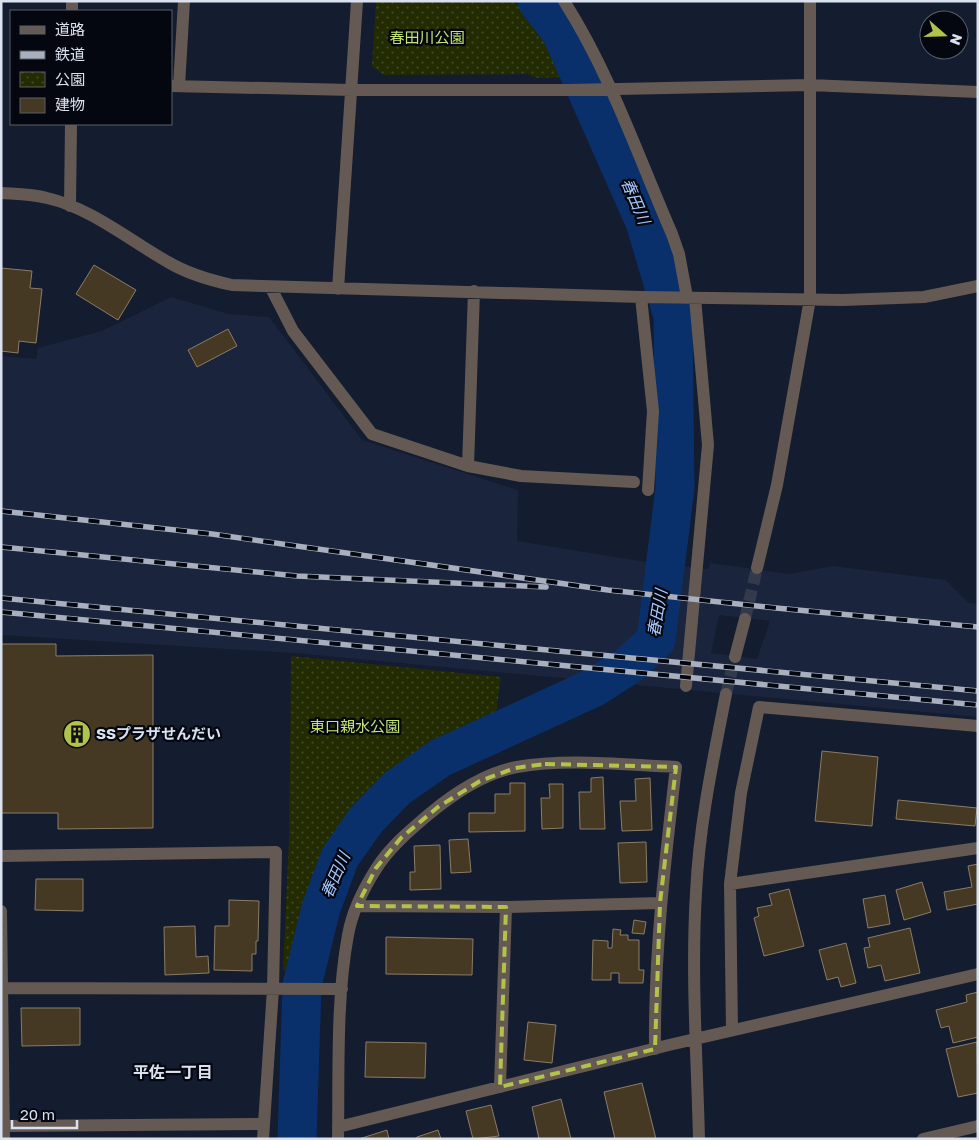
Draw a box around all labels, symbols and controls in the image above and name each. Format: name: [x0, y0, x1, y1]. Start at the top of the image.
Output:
legend: [10, 10, 172, 125]
north arrow: [919, 10, 969, 60]
text: 道路: [55, 20, 85, 38]
park label: 春田川公園: [389, 28, 465, 46]
text: N: [947, 32, 966, 48]
text: 鉄道: [55, 45, 85, 63]
text: 公園: [55, 70, 85, 88]
text: 建物: [55, 95, 85, 113]
water label: 春田川: [617, 175, 655, 229]
water label: 春田川: [643, 586, 671, 638]
park label: 東口親水公園: [310, 717, 400, 735]
building icon: SSプラザせんだい: [62, 719, 92, 749]
place label: SSプラザせんだい: [96, 724, 221, 742]
water label: 春田川: [316, 847, 355, 901]
district label: 平佐一丁目: [133, 1062, 213, 1082]
scale bar: [12, 1098, 78, 1130]
text: 20 m: [20, 1105, 55, 1123]

